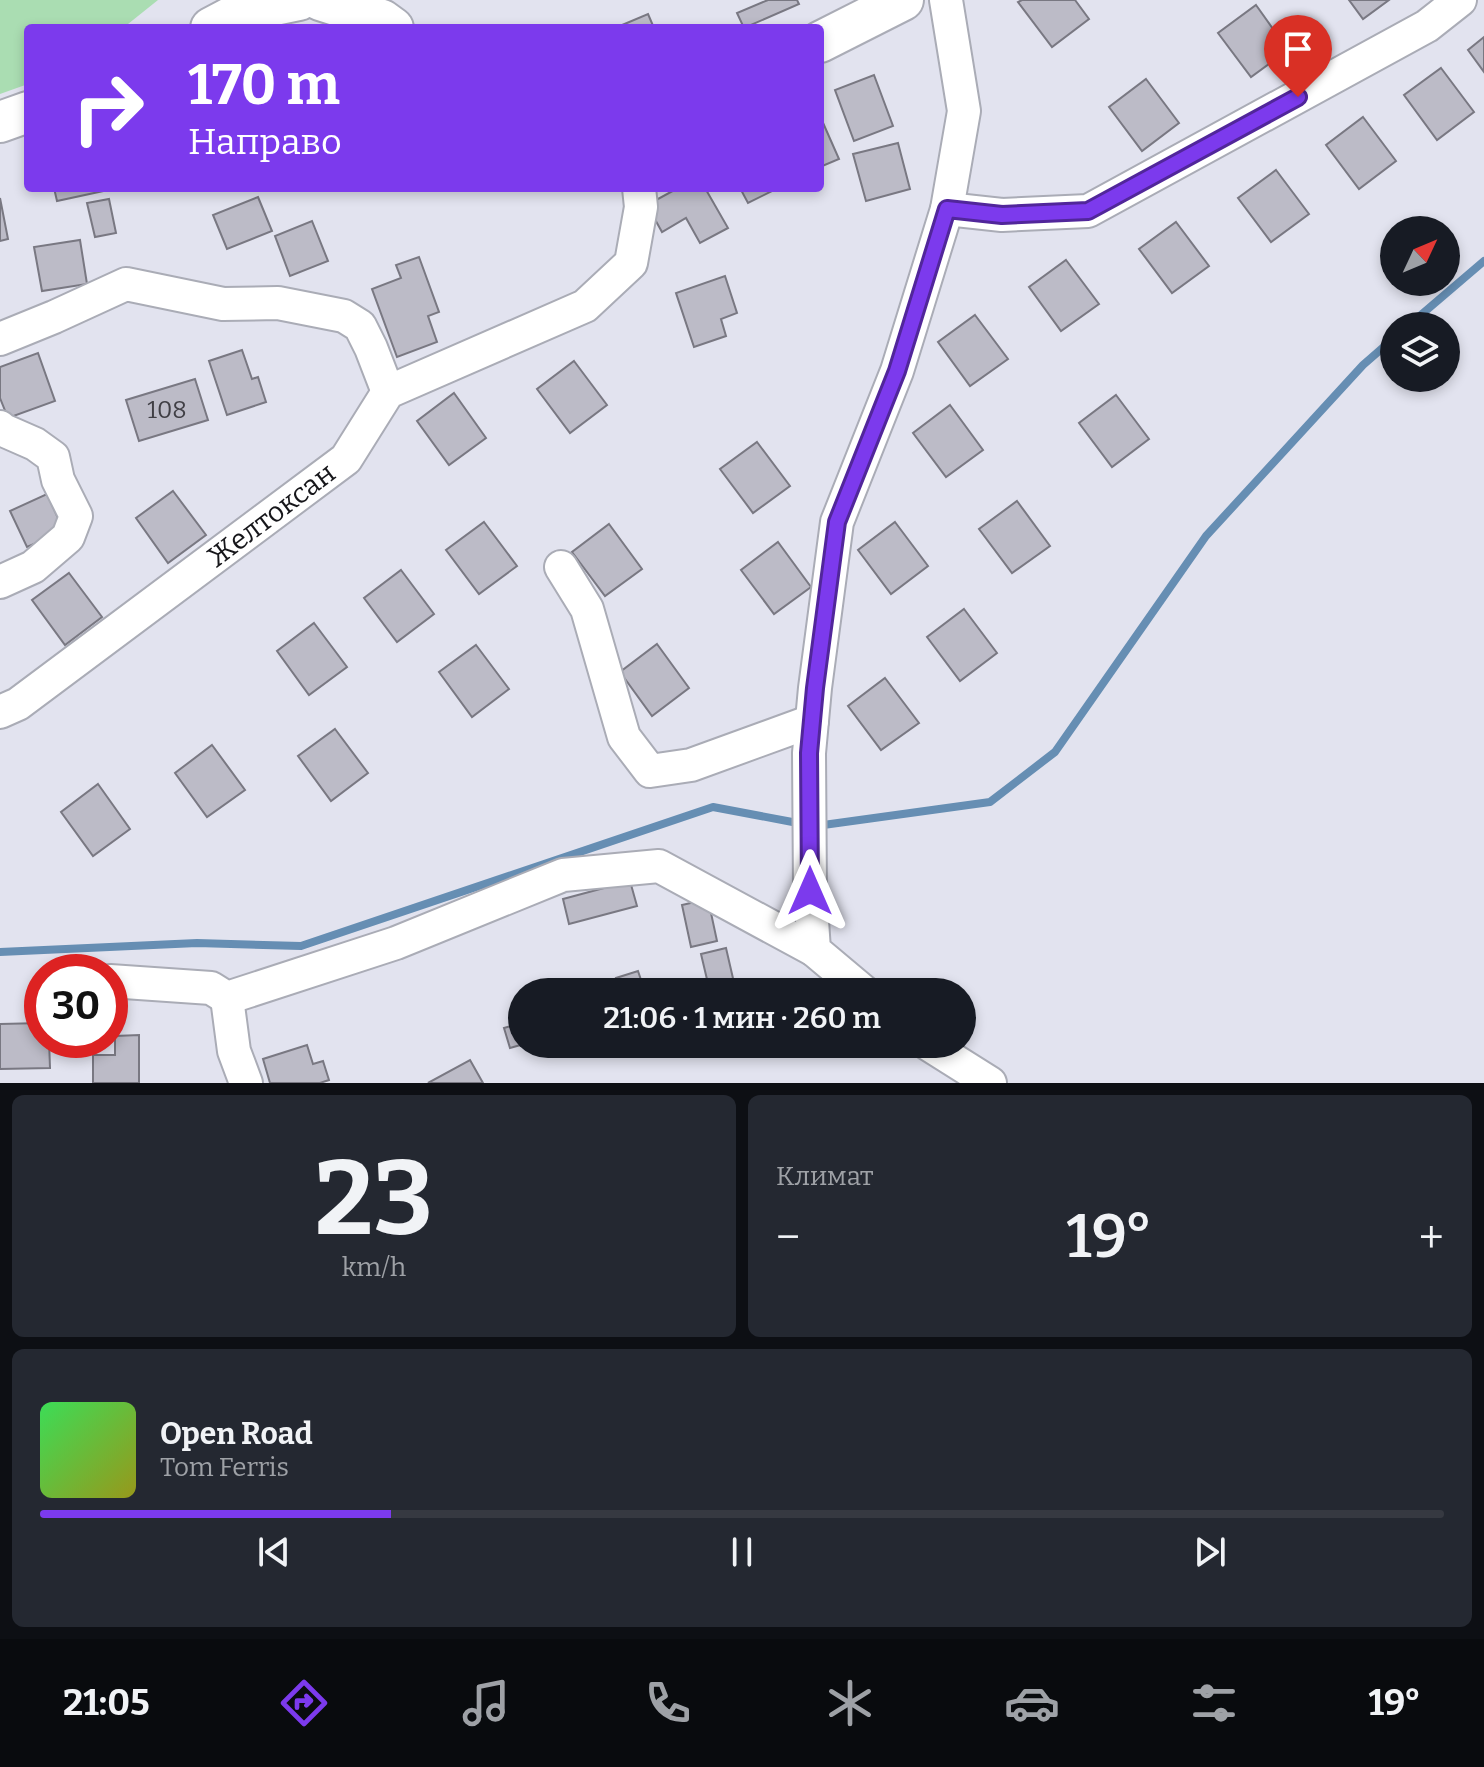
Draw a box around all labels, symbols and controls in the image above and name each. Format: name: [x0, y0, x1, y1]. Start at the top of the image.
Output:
pin: [1264, 15, 1332, 97]
icon: arrive: [1276, 27, 1320, 71]
text: 170 m: [188, 52, 340, 119]
icon: right: [56, 56, 160, 160]
text: Направо: [188, 120, 342, 164]
north arrow: [1380, 216, 1460, 296]
map controls: [1380, 216, 1460, 392]
button: layers: [1380, 312, 1460, 392]
house number: 108: [147, 396, 187, 424]
street label: Желтоксан: [201, 456, 341, 574]
position arrow: [768, 849, 852, 933]
speed limit sign: 30: [24, 954, 128, 1058]
text: 21:06 · 1 мин · 260 m: [603, 1000, 881, 1036]
text: 23: [315, 1137, 433, 1262]
text: Климат: [776, 1161, 873, 1192]
text: 19°: [1066, 1201, 1153, 1273]
text: −: [776, 1211, 800, 1264]
text: +: [1419, 1211, 1444, 1264]
text: km/h: [342, 1252, 406, 1283]
text: Open Road: [160, 1416, 313, 1452]
text: Tom Ferris: [160, 1452, 289, 1483]
icon: previous: [252, 1530, 296, 1574]
icon: pause: [720, 1530, 764, 1574]
icon: next: [1188, 1530, 1232, 1574]
icon: directions: [276, 1675, 332, 1731]
icon: music: [458, 1675, 514, 1731]
icon: phone: [640, 1675, 696, 1731]
icon: climate: [822, 1675, 878, 1731]
icon: car: [1004, 1675, 1060, 1731]
icon: filters: [1186, 1675, 1242, 1731]
text: 21:05: [63, 1681, 150, 1725]
text: 19°: [1368, 1681, 1421, 1725]

